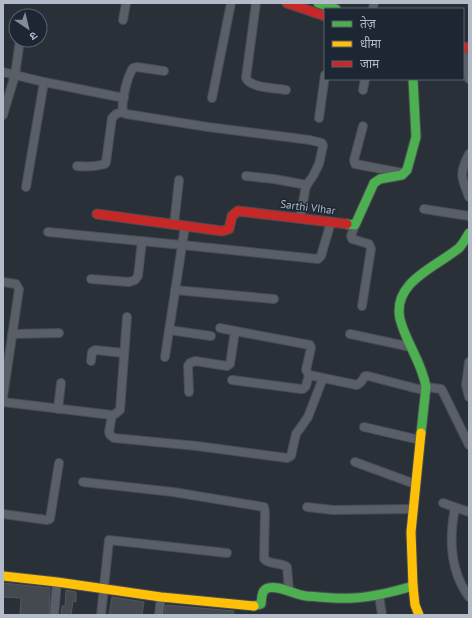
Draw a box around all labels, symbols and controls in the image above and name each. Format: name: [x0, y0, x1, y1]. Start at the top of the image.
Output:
north arrow: [8, 8, 48, 48]
legend: [324, 8, 464, 80]
text: तेज़: [360, 16, 377, 31]
text: उ: [27, 29, 40, 44]
text: धीमा: [360, 36, 382, 51]
text: जाम: [360, 56, 380, 71]
street label: Sarthi VIhar: [280, 197, 337, 217]

